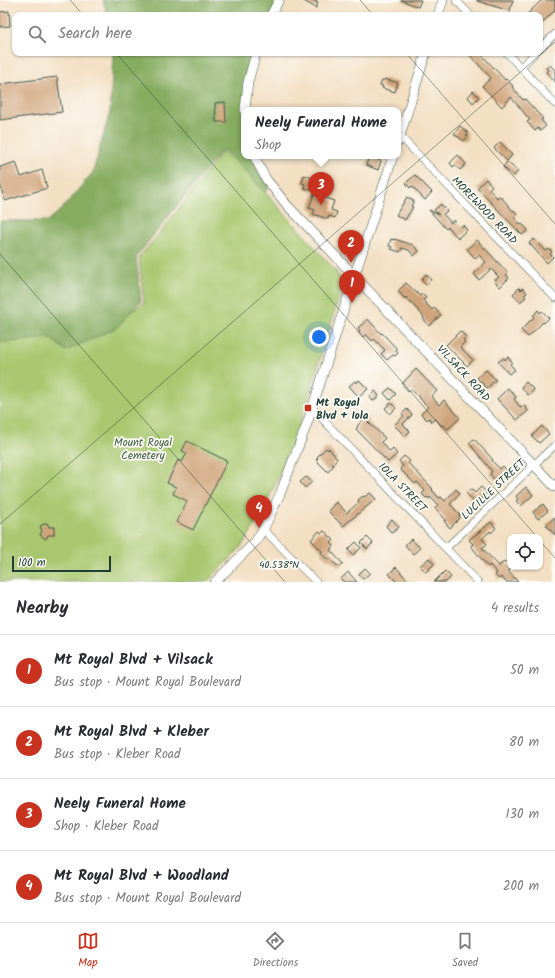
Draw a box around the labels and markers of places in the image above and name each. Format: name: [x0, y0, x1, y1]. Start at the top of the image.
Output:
pin: 3: [308, 172, 334, 205]
pin: 2: [338, 230, 364, 263]
pin: 1: [339, 270, 365, 303]
place label: Mt Royal Blvd + Iola: [316, 394, 369, 425]
marker: Mt Royal Blvd + Iola: [303, 403, 313, 413]
pin: 4: [246, 495, 272, 528]

